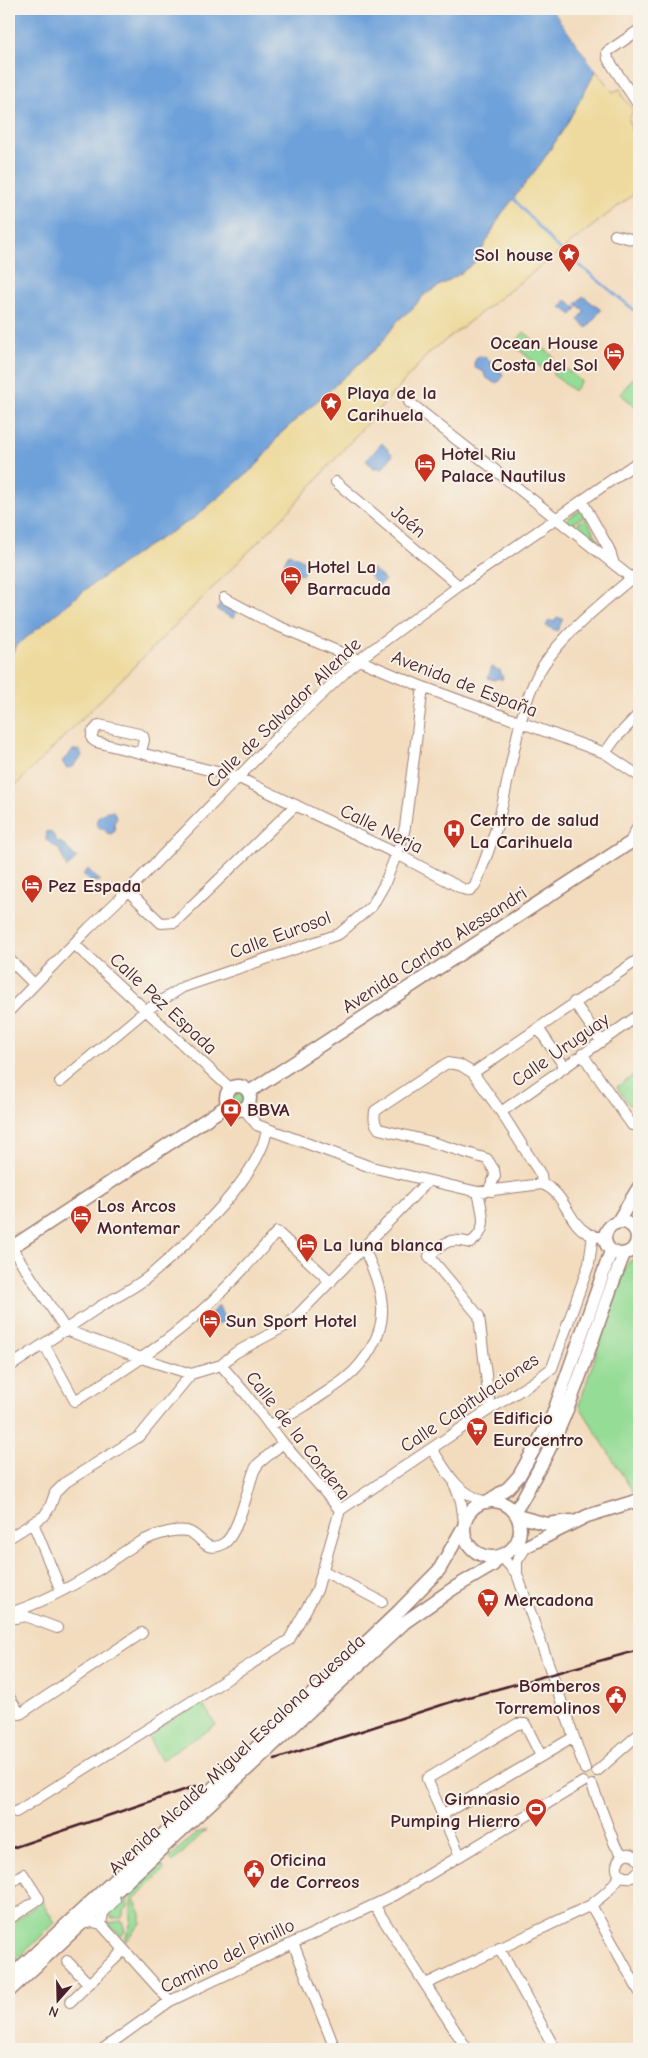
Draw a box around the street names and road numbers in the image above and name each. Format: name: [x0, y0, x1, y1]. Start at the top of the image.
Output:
street label: Jaén: [387, 501, 430, 543]
street label: Calle de Salvador Allende: [202, 633, 366, 792]
street label: Avenida de España: [389, 646, 541, 722]
street label: Calle Nerja: [337, 799, 427, 858]
street label: Avenida Carlota Alessandri: [338, 882, 531, 1018]
street label: Calle Eurosol: [227, 906, 334, 963]
street label: Calle Pez Espada: [105, 948, 222, 1059]
street label: Calle Uruguay: [508, 1008, 614, 1092]
street label: Calle Capitulaciones: [396, 1348, 543, 1457]
street label: Calle de la Cordera: [241, 1367, 355, 1504]
street label: Avenida Alcalde Miguel Escalona Quesada: [104, 1630, 370, 1880]
street label: Camino del Pinillo: [157, 1914, 298, 1998]

